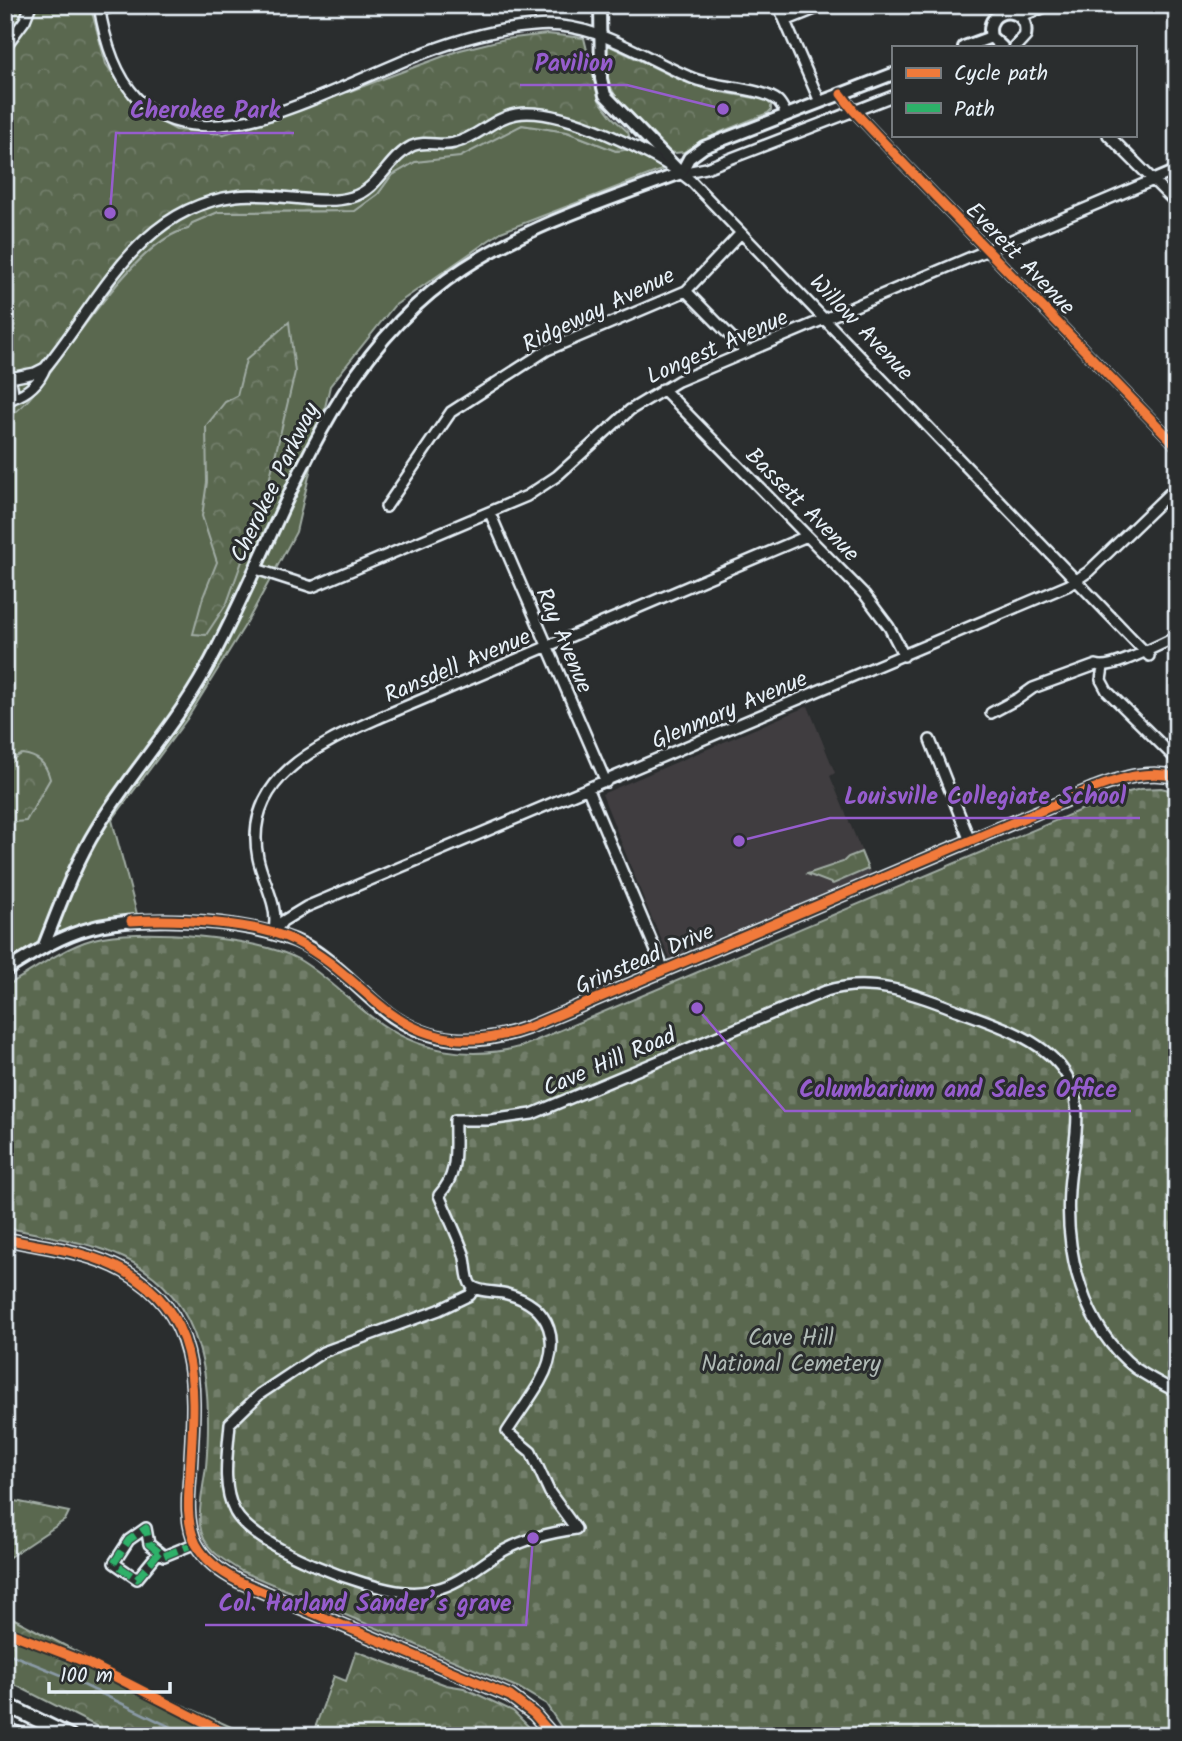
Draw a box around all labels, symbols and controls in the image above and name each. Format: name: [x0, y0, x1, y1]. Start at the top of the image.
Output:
callout: Pavilion: [520, 40, 627, 85]
text: Pavilion: [535, 45, 613, 84]
legend: [892, 46, 1136, 136]
text: Cycle path: [954, 58, 1048, 91]
callout: Cherokee Park: [116, 88, 294, 133]
text: Cherokee Park: [130, 92, 281, 131]
text: Path: [954, 94, 995, 127]
street label: Everett Avenue: [956, 194, 1083, 324]
street label: Ridgeway Avenue: [517, 258, 681, 363]
street label: Willow Avenue: [800, 266, 921, 390]
street label: Longest Avenue: [641, 300, 795, 395]
street label: Cherokee Parkway: [221, 397, 330, 569]
street label: Bassett Avenue: [736, 440, 867, 571]
street label: Ray Avenue: [525, 582, 602, 699]
street label: Ransdell Avenue: [379, 620, 537, 714]
street label: Glenmary Avenue: [646, 662, 814, 760]
callout: Louisville Collegiate School: [830, 773, 1140, 818]
text: Louisville Collegiate School: [844, 778, 1127, 817]
street label: Grinstead Drive: [570, 914, 720, 1005]
street label: Cave Hill Road: [538, 1018, 682, 1107]
callout: Columbarium and Sales Office: [785, 1066, 1131, 1111]
text: Columbarium and Sales Office: [799, 1071, 1117, 1110]
park label: Cave Hill National Cemetery: [701, 1321, 881, 1383]
callout: Col. Harland Sander’s grave: [205, 1580, 526, 1625]
text: Col. Harland Sander’s grave: [218, 1585, 512, 1624]
scale bar: [49, 1650, 170, 1694]
text: 100 m: [60, 1660, 113, 1693]

